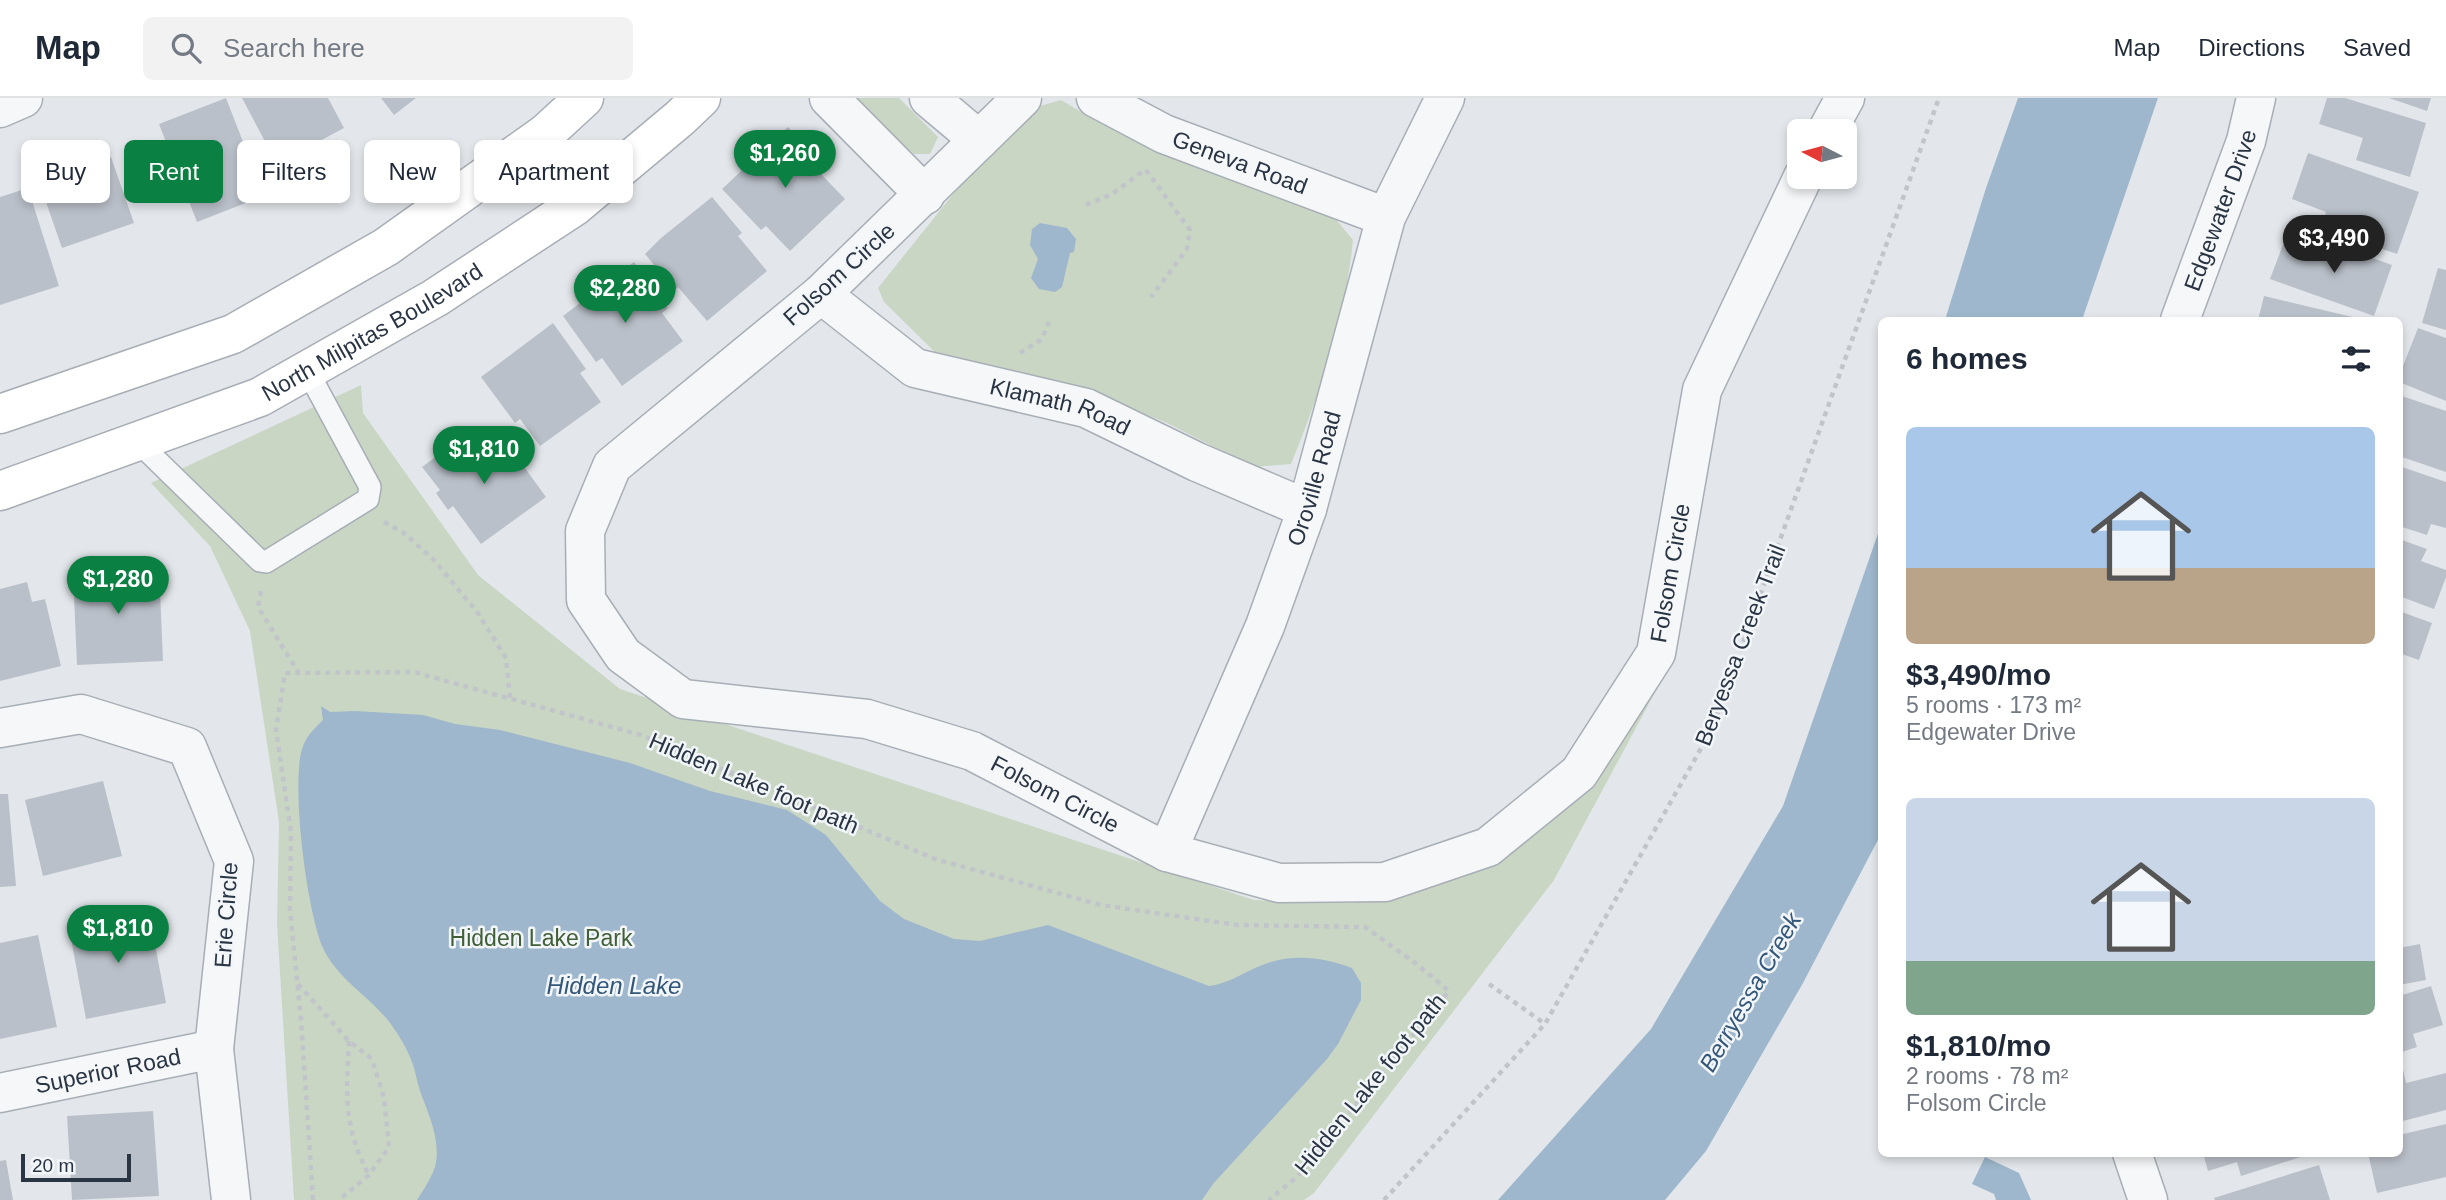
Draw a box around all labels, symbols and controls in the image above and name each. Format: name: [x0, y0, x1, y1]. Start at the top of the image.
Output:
search box: [143, 17, 633, 80]
text: Map: [35, 29, 101, 66]
icon: search: [167, 29, 205, 67]
text: Search here: [223, 33, 365, 63]
text: Map: [2114, 34, 2160, 61]
text: Directions: [2198, 34, 2305, 61]
text: Saved: [2343, 34, 2411, 61]
north arrow: [1787, 119, 1857, 189]
map controls: [1787, 119, 1857, 189]
street label: Geneva Road: [1169, 125, 1311, 199]
street label: Edgewater Drive: [2179, 127, 2261, 295]
pin: $1,260: [728, 130, 842, 190]
chip: Buy: [21, 140, 110, 203]
chip: Rent: [124, 140, 223, 203]
chip: Filters: [237, 140, 350, 203]
chip: New: [364, 140, 460, 203]
chip: Apartment: [474, 140, 633, 203]
text: $1,260: [750, 140, 820, 166]
pin: $3,490: [2277, 216, 2391, 275]
street label: Folsom Circle: [778, 217, 900, 331]
text: $3,490: [2299, 225, 2369, 251]
street label: North Milpitas Boulevard: [257, 258, 487, 406]
pin: $2,280: [568, 266, 682, 325]
text: $2,280: [590, 275, 660, 301]
icon: filters: [2337, 340, 2375, 378]
text: 6 homes: [1906, 342, 2028, 375]
street label: Klamath Road: [987, 373, 1135, 441]
street label: Oroville Road: [1282, 408, 1346, 549]
pin: $1,810: [427, 426, 541, 486]
text: $1,810: [449, 436, 519, 462]
icon: home: [2078, 473, 2204, 599]
street label: Folsom Circle: [1645, 502, 1695, 645]
street label: Beryessa Creek Trail: [1690, 541, 1790, 749]
pin: $1,280: [61, 556, 175, 616]
text: $1,280: [83, 566, 153, 592]
text: $3,490/mo: [1906, 658, 2051, 691]
text: 5 rooms · 173 m²: [1906, 692, 2081, 718]
text: Edgewater Drive: [1906, 719, 2076, 745]
street label: Hidden Lake foot path: [645, 727, 863, 839]
street label: Folsom Circle: [987, 750, 1124, 838]
icon: home: [2078, 844, 2204, 970]
street label: Erie Circle: [209, 861, 243, 969]
pin: $1,810: [61, 906, 175, 965]
water label: Berryessa Creek: [1694, 906, 1807, 1076]
text: $1,810: [83, 915, 153, 941]
park label: Hidden Lake Park: [450, 925, 633, 951]
water label: Hidden Lake: [547, 972, 681, 999]
street label: Hidden Lake foot path: [1289, 988, 1451, 1180]
text: $1,810/mo: [1906, 1029, 2051, 1062]
street label: Superior Road: [32, 1043, 183, 1099]
text: 2 rooms · 78 m²: [1906, 1063, 2068, 1089]
text: Folsom Circle: [1906, 1090, 2047, 1116]
scale bar: [21, 1151, 131, 1183]
text: 20 m: [32, 1155, 74, 1176]

